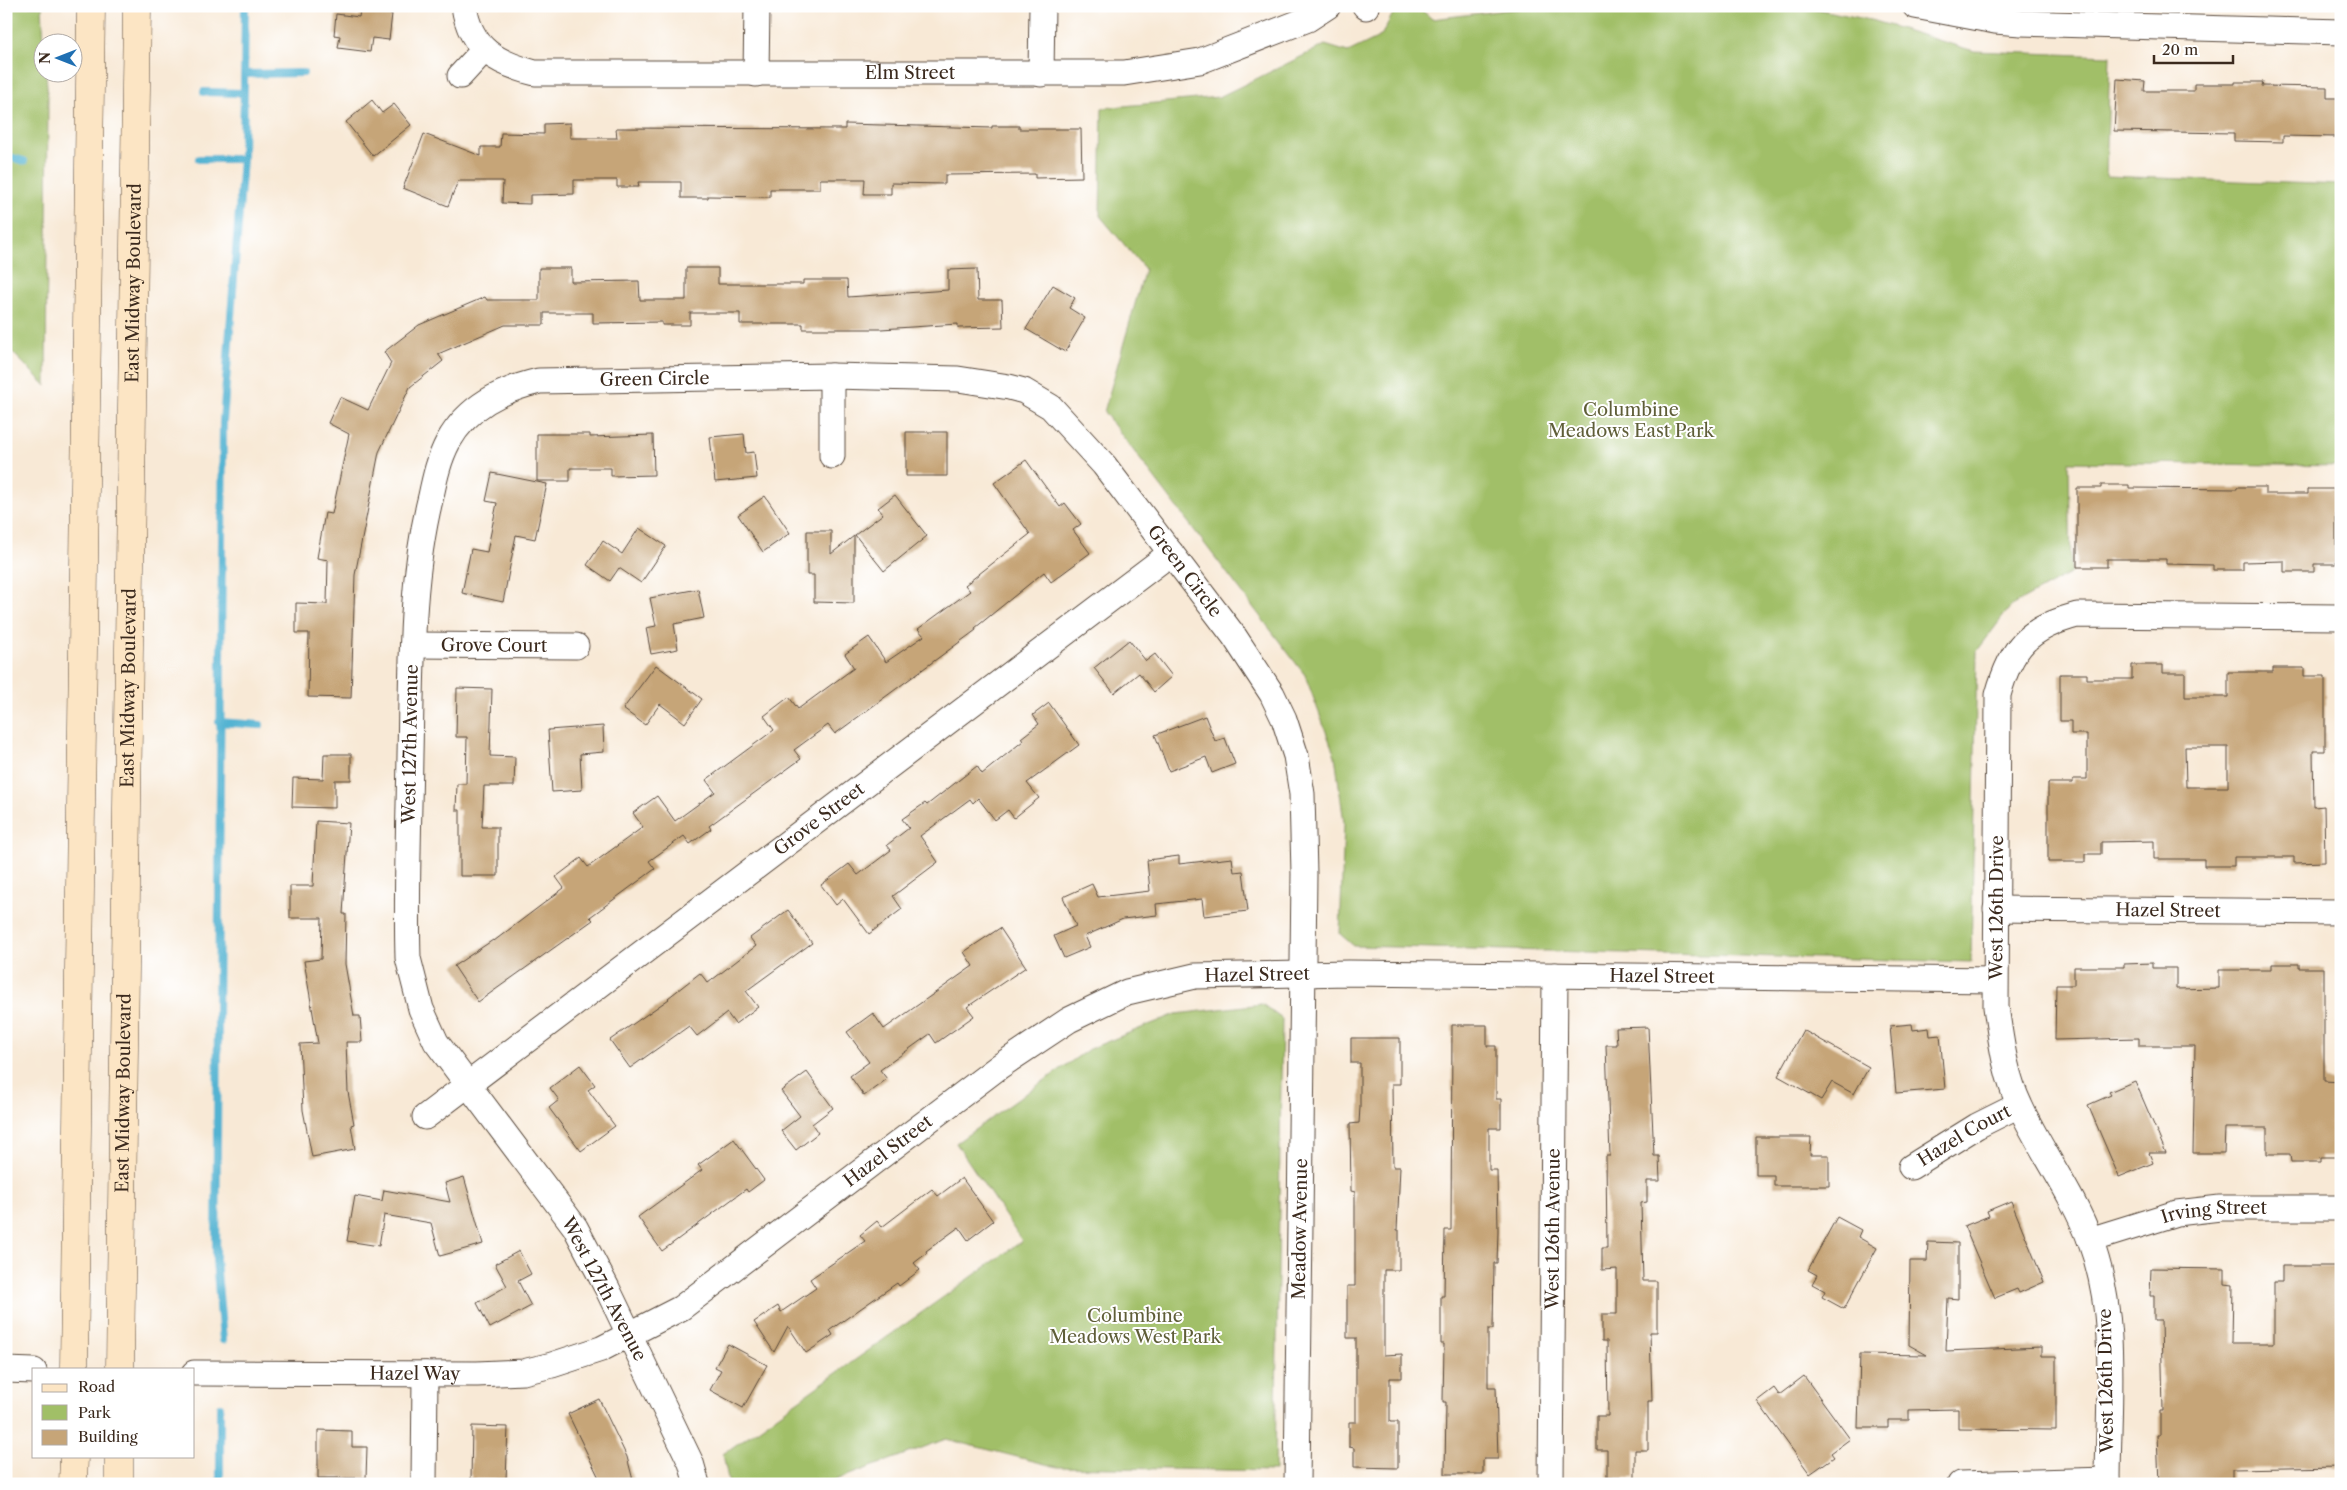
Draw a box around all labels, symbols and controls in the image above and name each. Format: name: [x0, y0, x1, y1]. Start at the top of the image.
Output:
north arrow: [32, 32, 82, 82]
scale bar: [2154, 32, 2233, 64]
text: 20 m: [2162, 40, 2198, 59]
text: N: [36, 52, 54, 64]
street label: Elm Street: [865, 62, 956, 84]
street label: East Midway Boulevard: [121, 183, 146, 383]
street label: Green Circle: [599, 367, 710, 391]
park label: Columbine Meadows East Park: [1548, 399, 1716, 442]
street label: Green Circle: [1143, 521, 1227, 622]
street label: East Midway Boulevard: [116, 588, 141, 788]
street label: Grove Court: [441, 634, 548, 657]
street label: West 127th Avenue: [398, 664, 423, 825]
street label: Grove Street: [769, 777, 869, 860]
street label: West 126th Drive: [1985, 835, 2008, 981]
street label: Hazel Street: [2115, 899, 2221, 922]
street label: Hazel Street: [1204, 963, 1311, 987]
street label: Hazel Street: [1609, 965, 1715, 988]
street label: East Midway Boulevard: [111, 993, 136, 1193]
street label: Hazel Court: [1914, 1100, 2015, 1171]
street label: Hazel Street: [839, 1110, 937, 1192]
street label: West 126th Avenue: [1541, 1148, 1565, 1311]
street label: Meadow Avenue: [1288, 1158, 1312, 1300]
street label: Irving Street: [2158, 1197, 2267, 1228]
street label: West 127th Avenue: [556, 1212, 651, 1365]
park label: Columbine Meadows West Park: [1049, 1305, 1222, 1348]
street label: West 126th Drive: [2094, 1308, 2118, 1455]
street label: Hazel Way: [370, 1363, 461, 1385]
legend: [32, 1368, 195, 1458]
text: Road: [78, 1377, 115, 1396]
text: Park: [78, 1403, 112, 1422]
text: Building: [78, 1427, 138, 1446]

